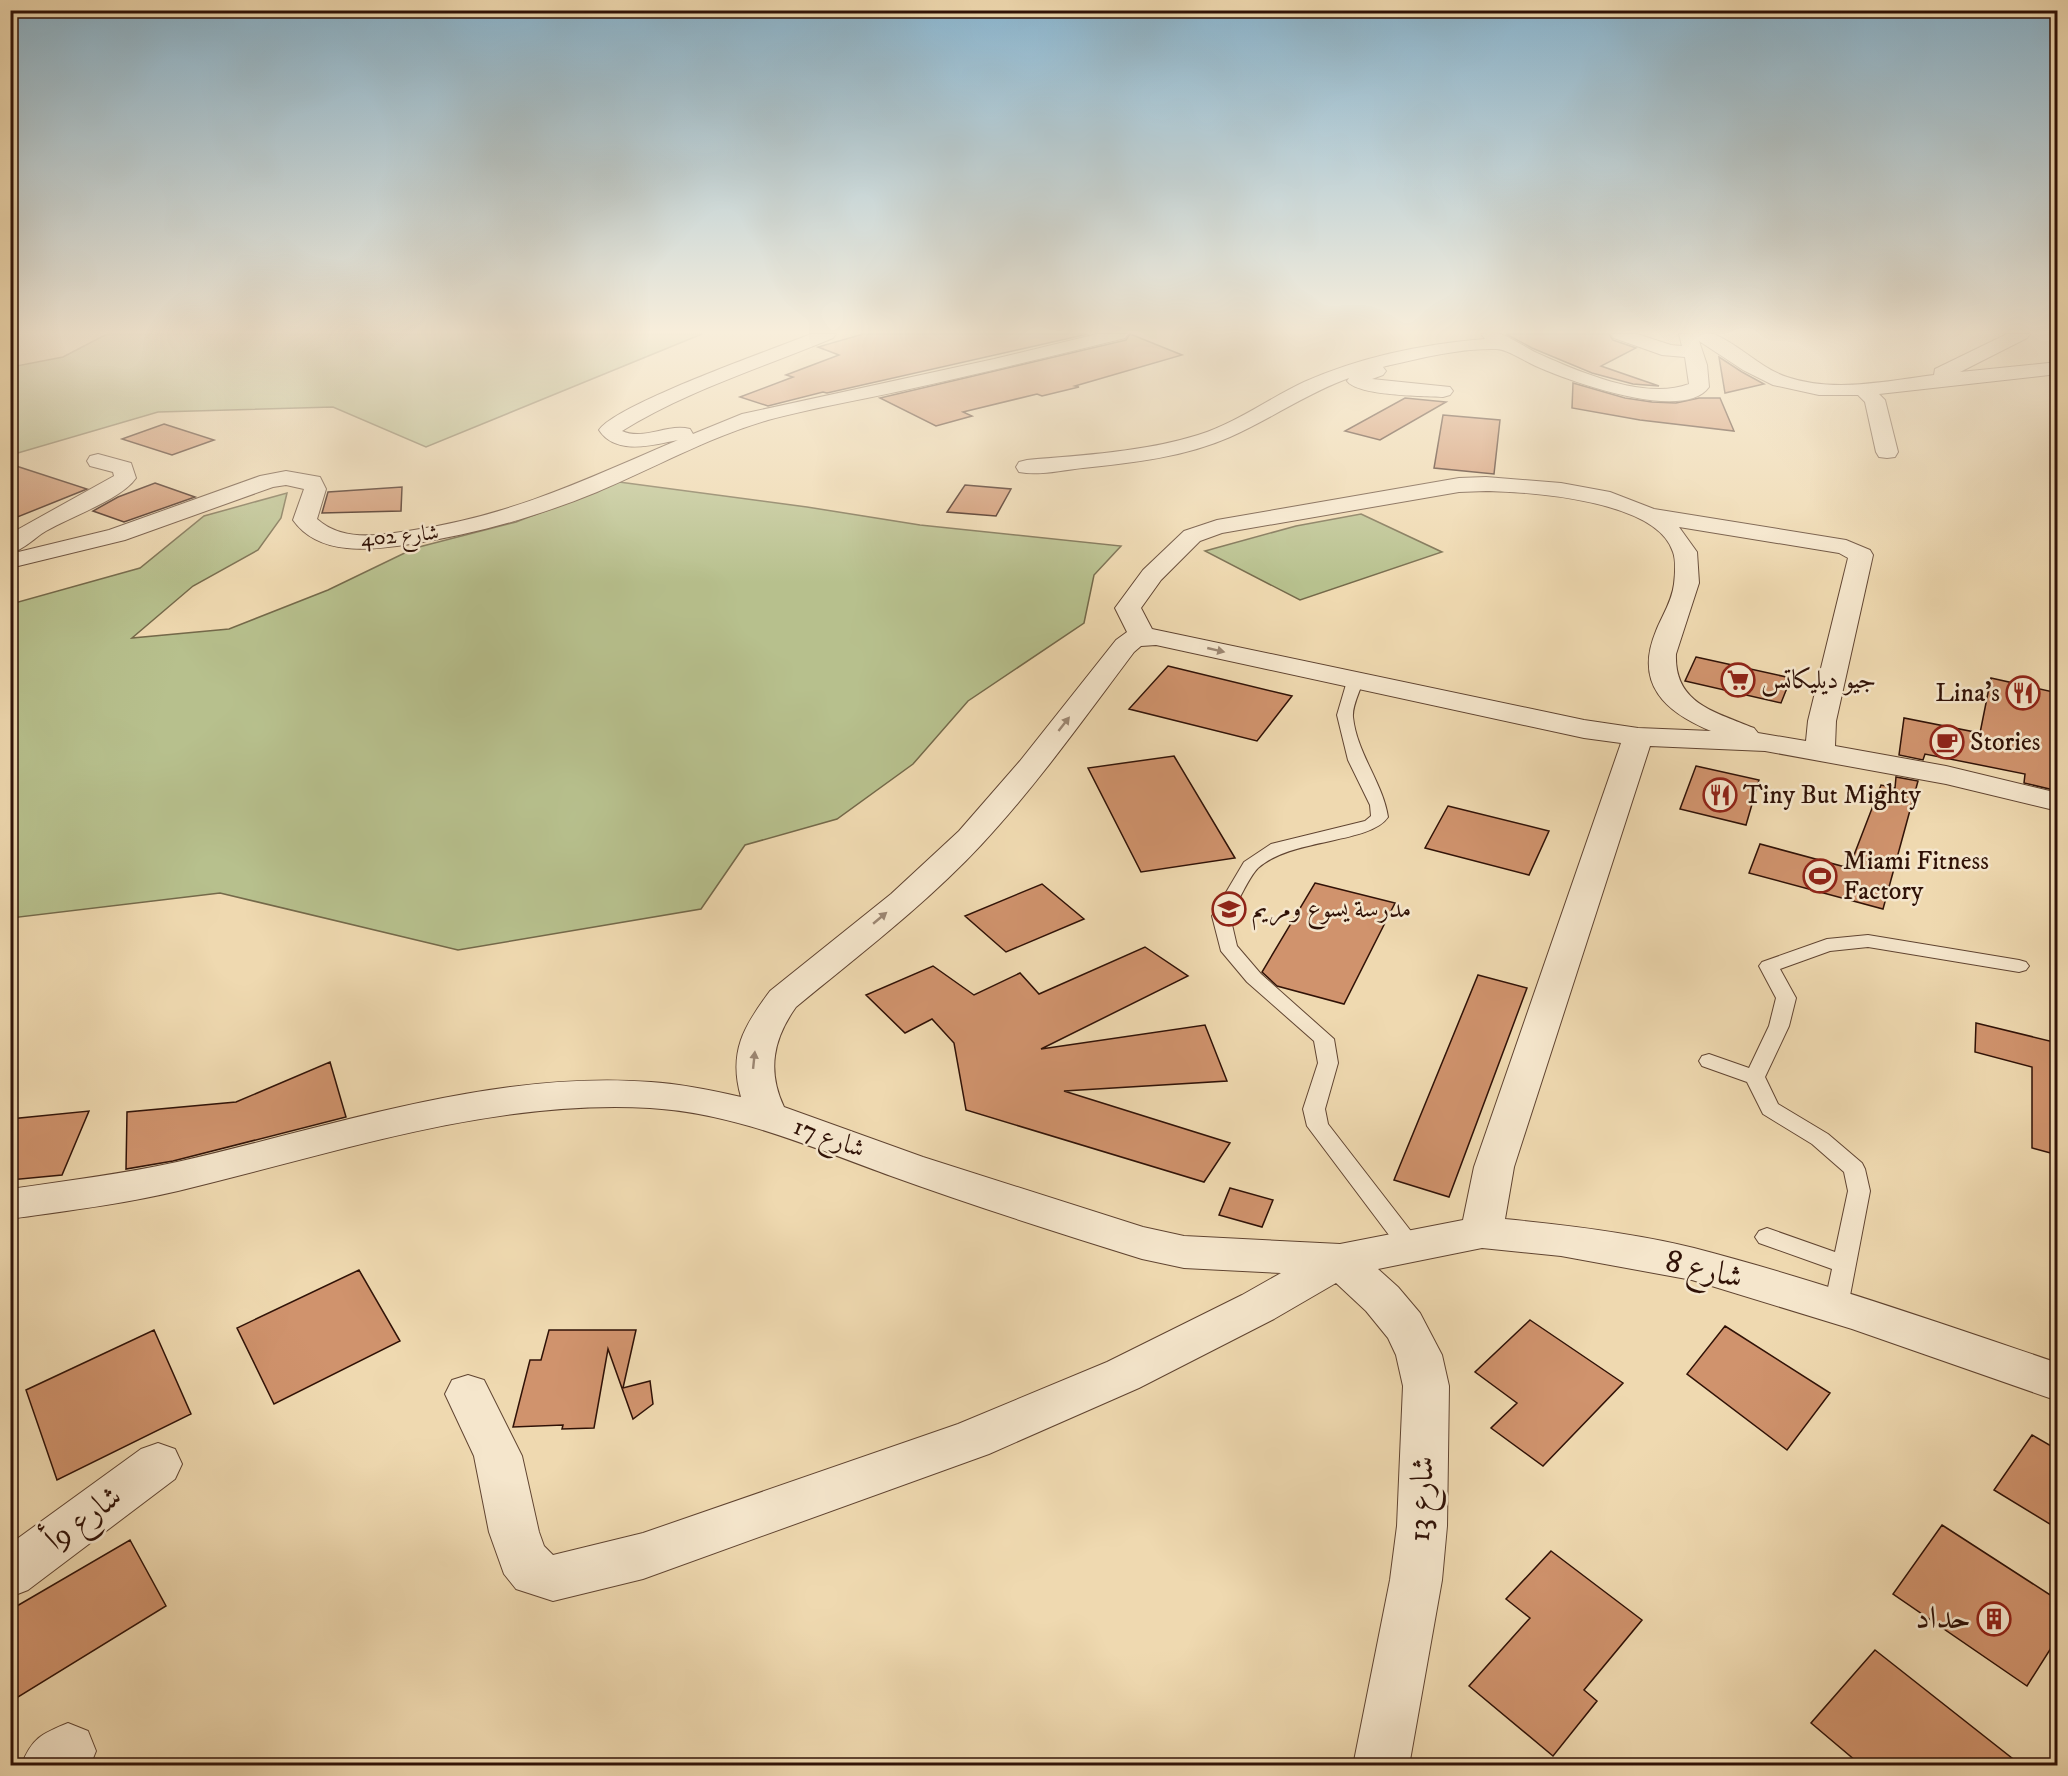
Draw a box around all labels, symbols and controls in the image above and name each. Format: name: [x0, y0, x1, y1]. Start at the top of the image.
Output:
street label: شارع 402: [360, 519, 440, 557]
one-way arrow: [1207, 646, 1226, 655]
supermarket icon: جيو ديليكاتس: [1720, 662, 1756, 698]
place label: جيو ديليكاتس: [1761, 664, 1876, 697]
restaurant icon: Lina's: [2005, 675, 2041, 711]
place label: Lina's: [1935, 677, 2000, 710]
one-way arrow: [1057, 717, 1069, 732]
cafe icon: Stories: [1929, 724, 1965, 760]
place label: Stories: [1970, 726, 2040, 759]
restaurant icon: Tiny But Mighty: [1702, 777, 1738, 813]
place label: Tiny But Mighty: [1743, 779, 1921, 812]
place label: Miami Fitness Factory: [1843, 845, 1989, 908]
sports icon: Miami Fitness Factory: [1802, 858, 1838, 894]
school or university icon: مدرسة يسوع ومريم: [1211, 891, 1247, 927]
place label: مدرسة يسوع ومريم: [1252, 893, 1411, 931]
one-way arrow: [872, 912, 888, 925]
one-way arrow: [749, 1050, 759, 1069]
street label: شارع 17: [787, 1110, 869, 1170]
street label: شارع 8: [1660, 1241, 1747, 1304]
street label: شارع 13: [1400, 1455, 1449, 1543]
street label: شارع 9أ: [35, 1474, 133, 1565]
place label: حداد: [1915, 1599, 1971, 1639]
building icon: حداد: [1976, 1601, 2012, 1637]

